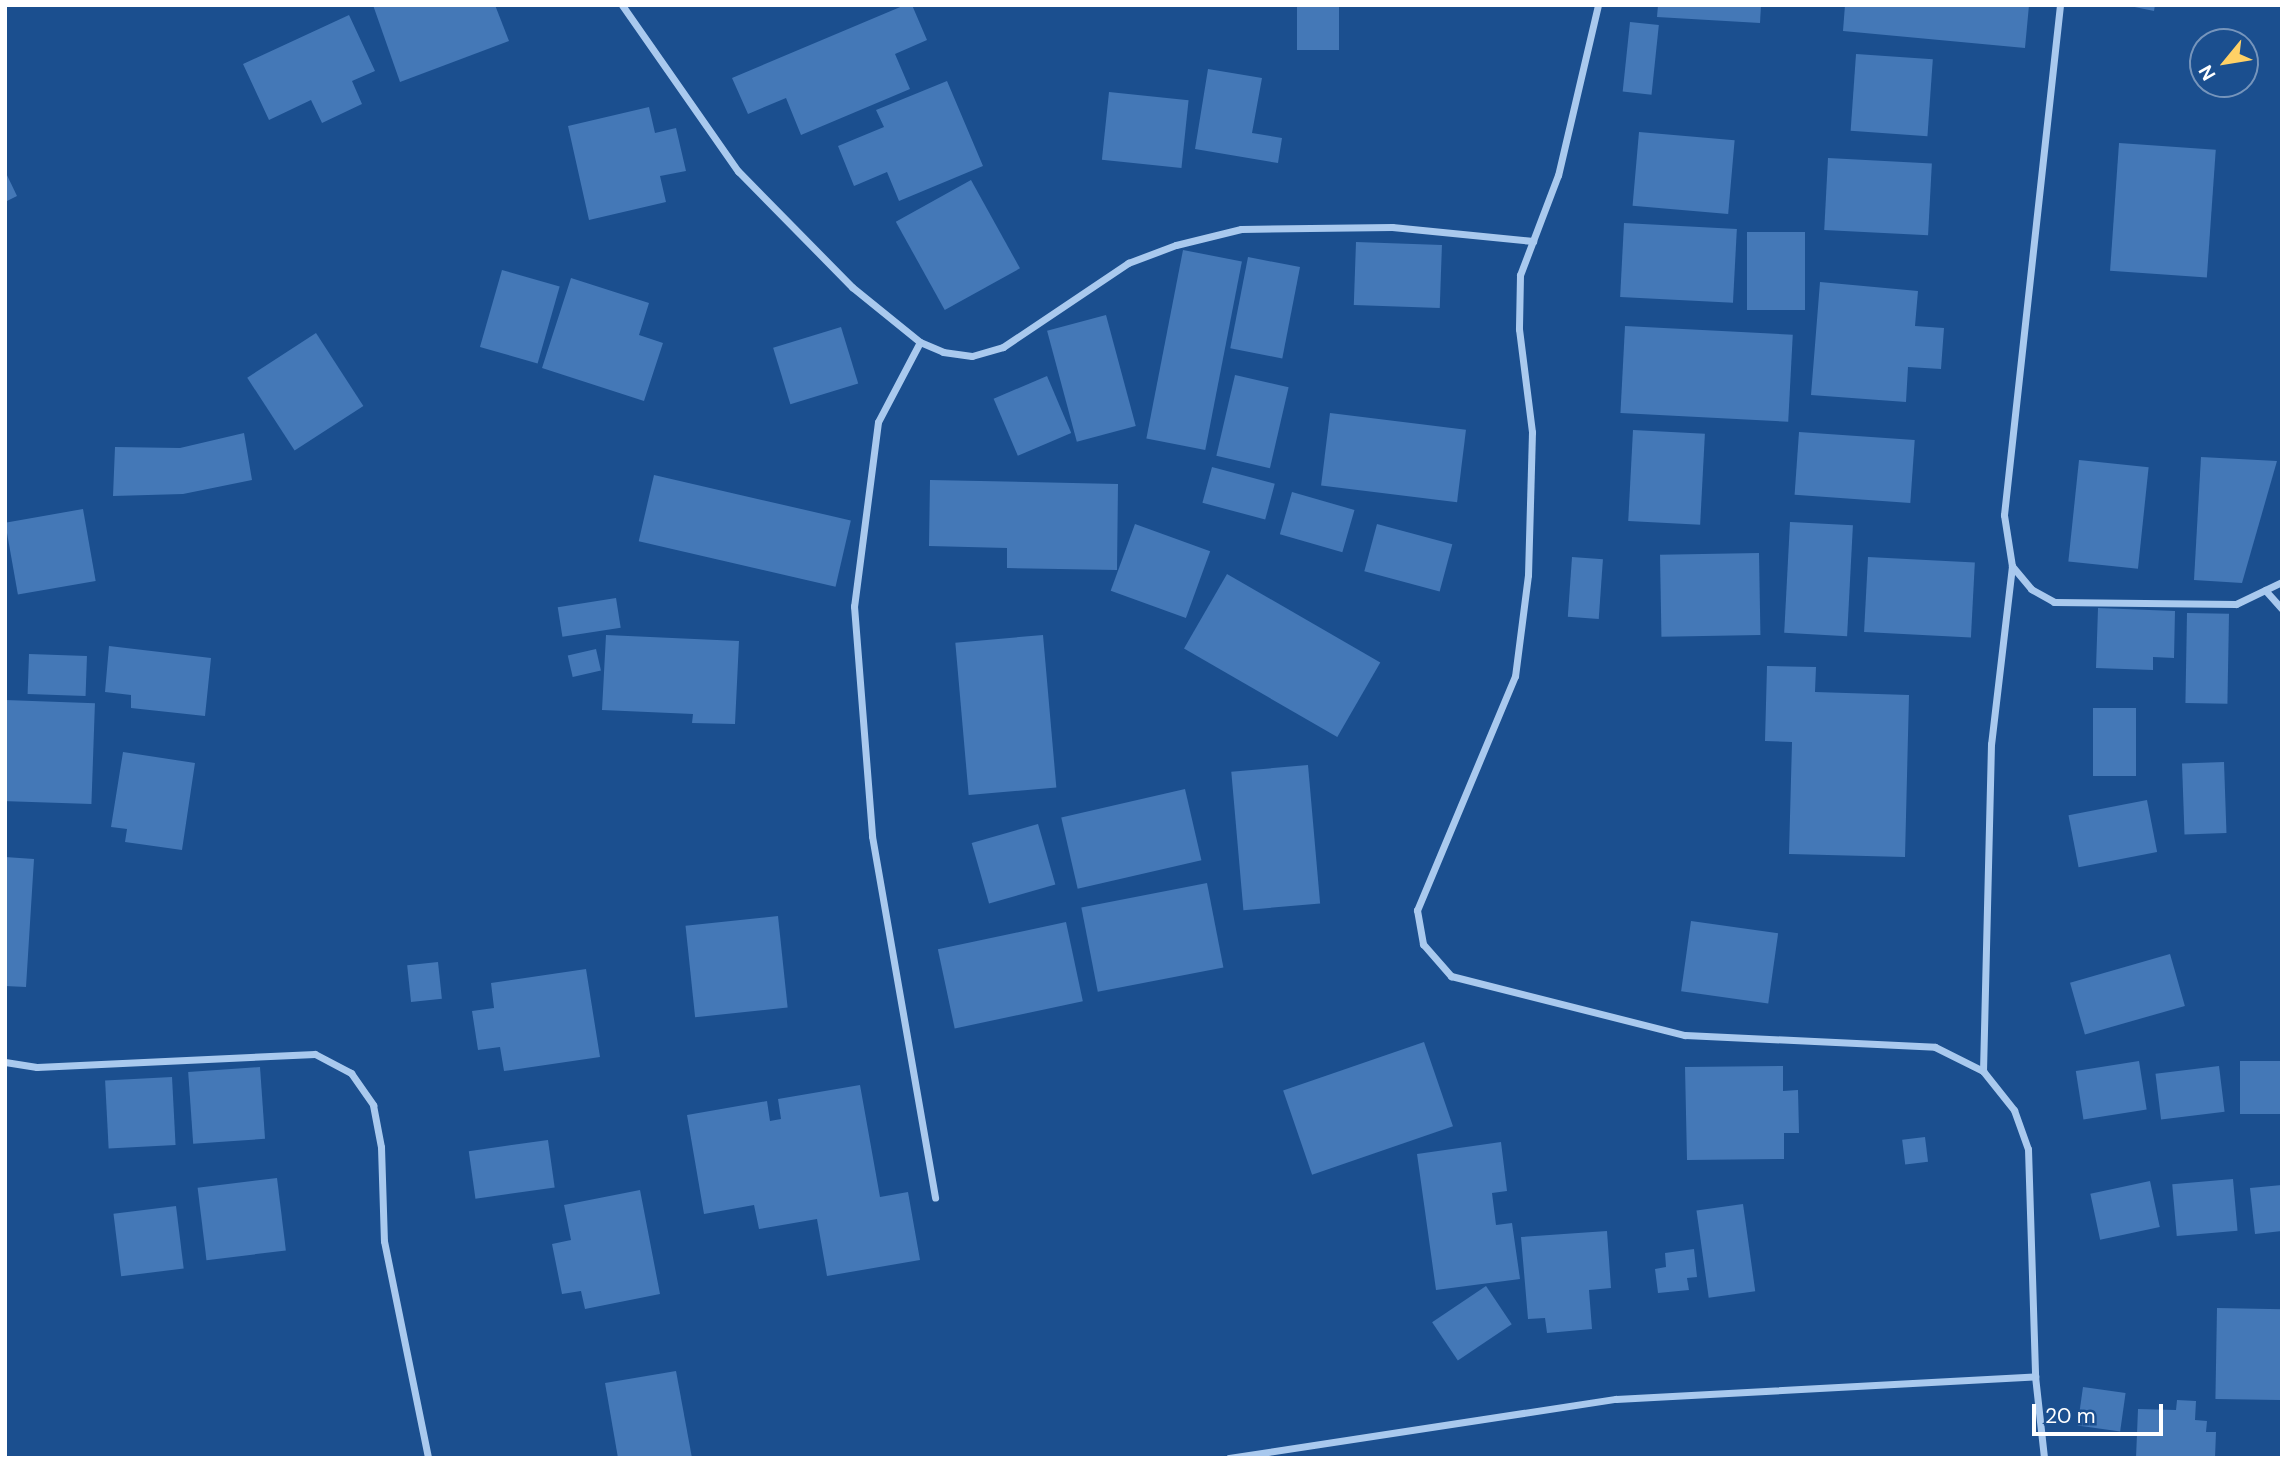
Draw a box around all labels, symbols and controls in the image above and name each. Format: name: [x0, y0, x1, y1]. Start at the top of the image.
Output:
north arrow: [2189, 28, 2259, 98]
text: N: [2193, 61, 2221, 85]
scale bar: [2035, 1390, 2166, 1434]
text: 20 m: [2045, 1402, 2096, 1430]

